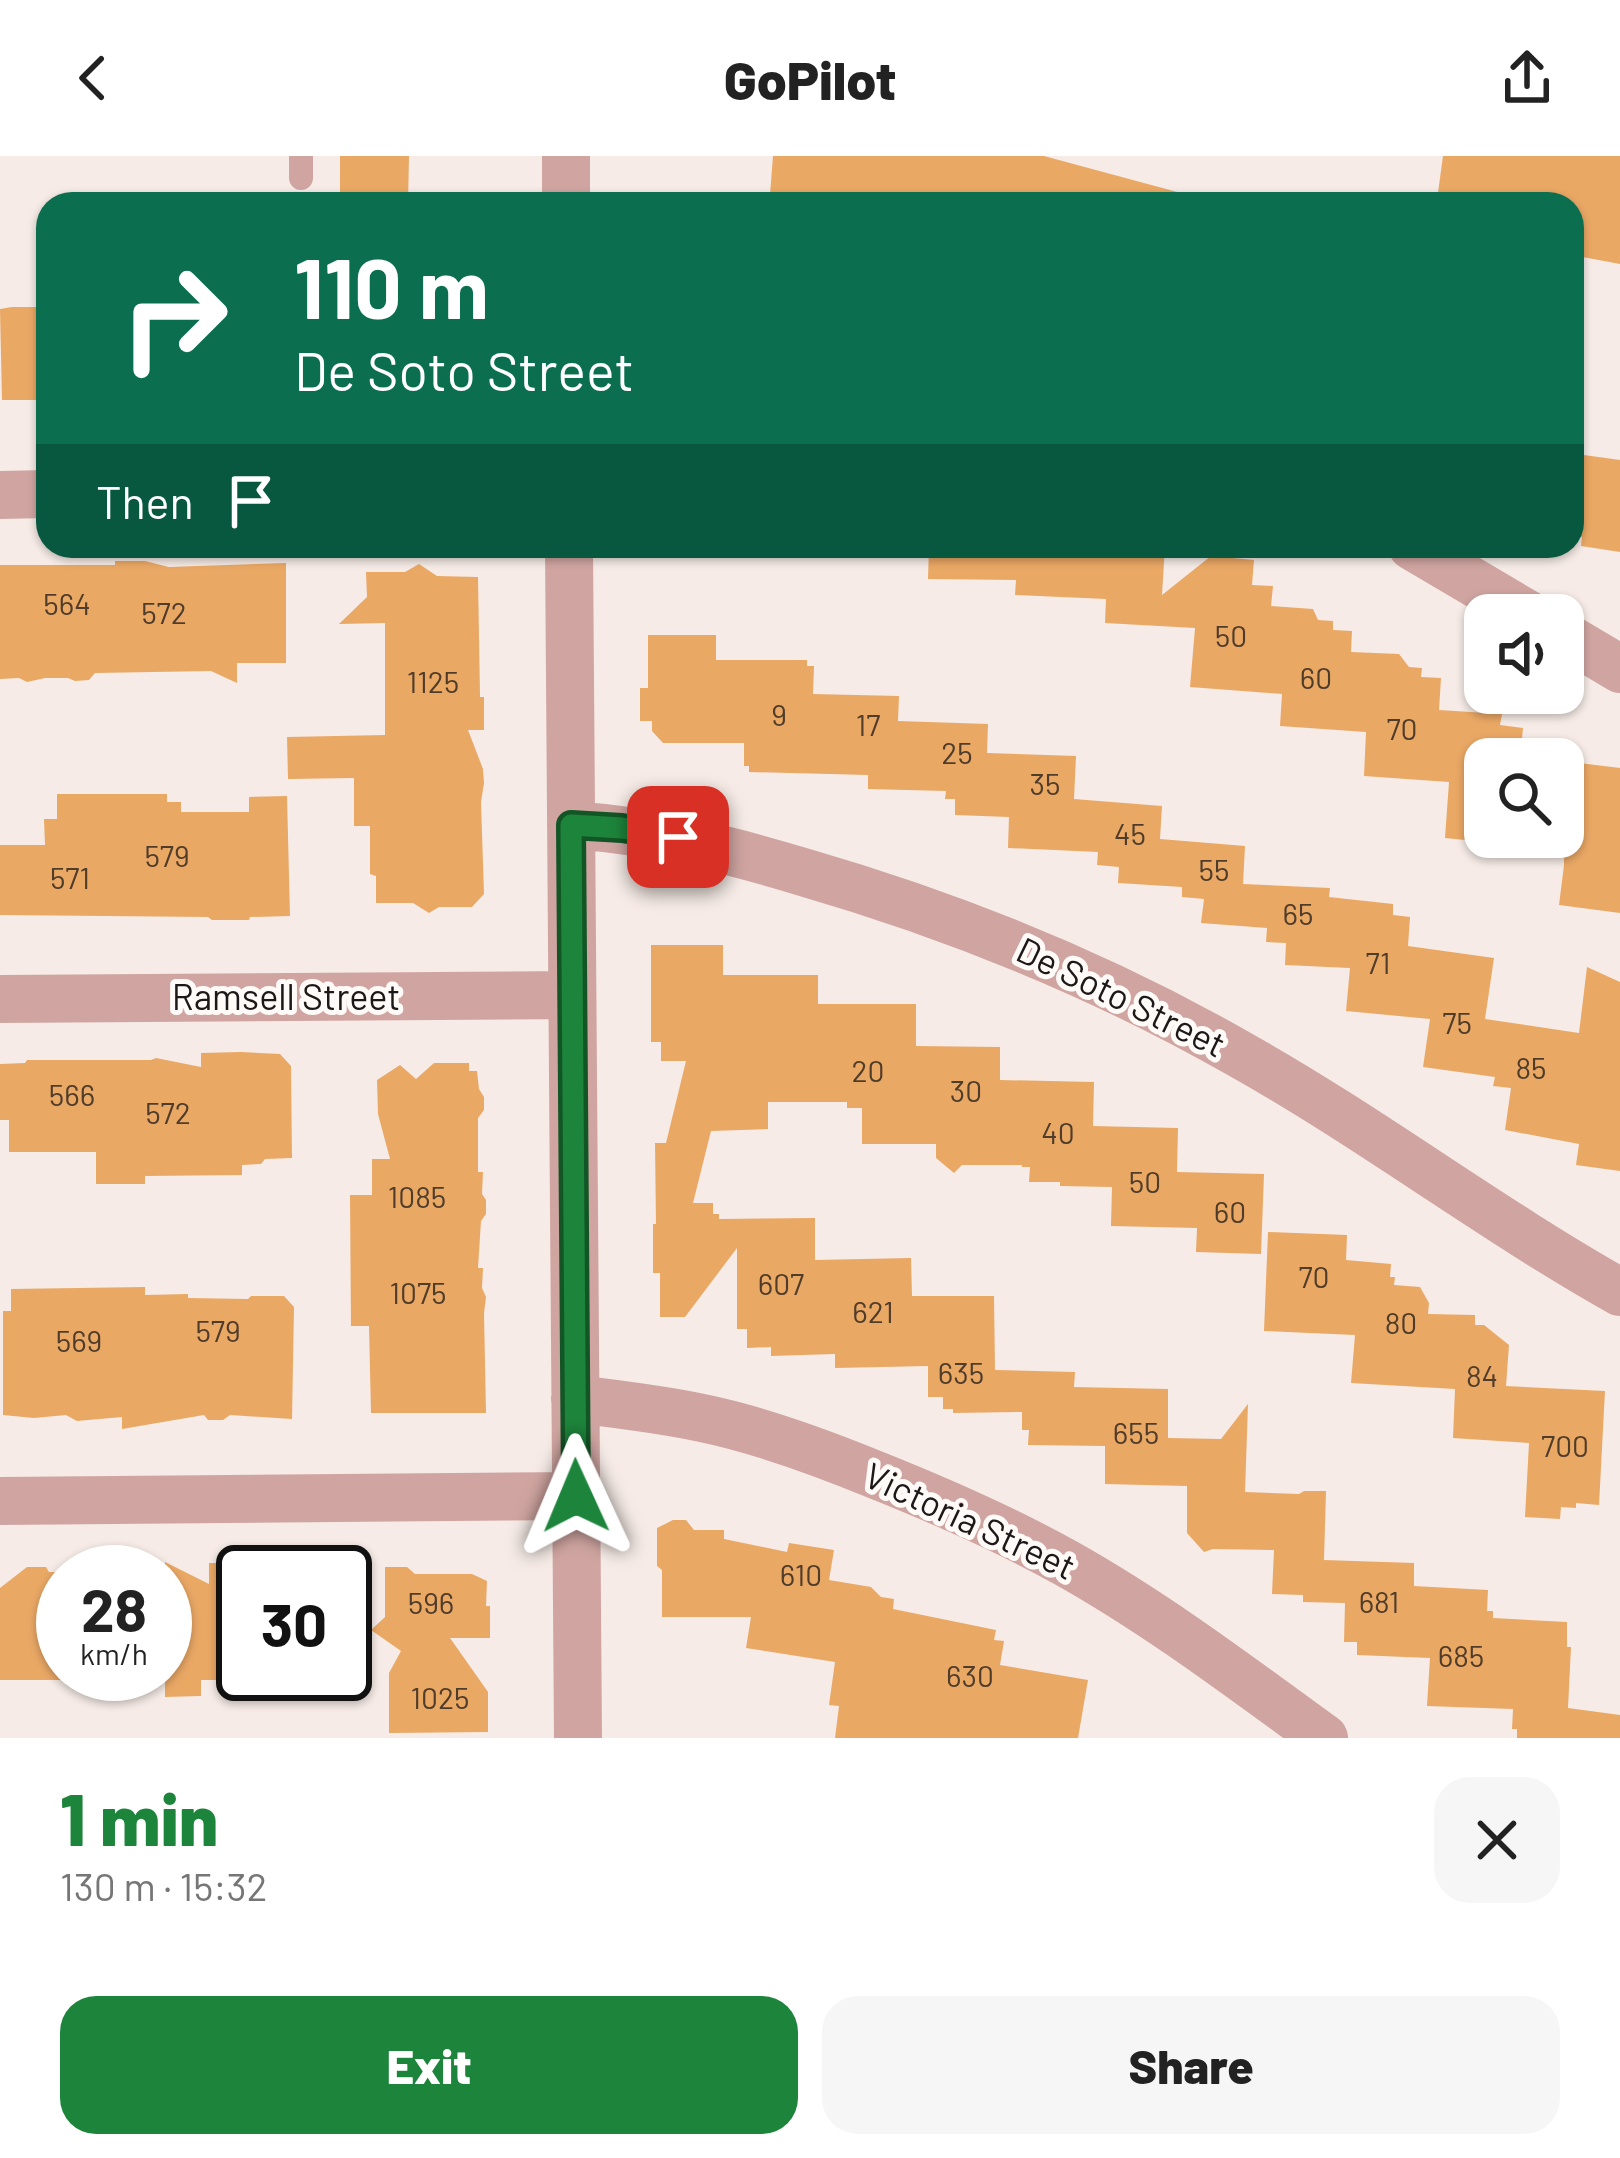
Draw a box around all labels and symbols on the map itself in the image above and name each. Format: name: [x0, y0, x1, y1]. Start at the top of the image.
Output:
house number: 564: [43, 585, 91, 621]
house number: 572: [141, 594, 187, 630]
house number: 50: [1215, 617, 1247, 653]
house number: 60: [1300, 659, 1332, 695]
house number: 1125: [407, 663, 459, 699]
house number: 9: [771, 696, 787, 732]
house number: 17: [856, 706, 880, 742]
house number: 70: [1386, 710, 1418, 746]
house number: 25: [941, 734, 973, 770]
house number: 35: [1030, 765, 1060, 801]
pin: [627, 786, 729, 888]
house number: 45: [1114, 815, 1146, 851]
house number: 579: [144, 837, 190, 873]
house number: 55: [1199, 851, 1229, 887]
house number: 571: [50, 859, 90, 895]
house number: 65: [1283, 895, 1313, 931]
street label: De Soto Street: [1010, 927, 1233, 1065]
house number: 71: [1366, 944, 1390, 980]
street label: Ramsell Street: [172, 974, 400, 1017]
house number: 75: [1442, 1004, 1472, 1040]
house number: 85: [1515, 1049, 1547, 1085]
house number: 20: [851, 1052, 885, 1088]
house number: 30: [950, 1072, 982, 1108]
house number: 566: [49, 1076, 95, 1112]
house number: 572: [145, 1094, 191, 1130]
house number: 40: [1041, 1114, 1075, 1150]
house number: 50: [1129, 1163, 1161, 1199]
house number: 1085: [388, 1178, 446, 1214]
house number: 60: [1214, 1193, 1246, 1229]
house number: 70: [1298, 1258, 1330, 1294]
house number: 607: [758, 1265, 804, 1301]
house number: 1075: [389, 1274, 447, 1310]
house number: 621: [852, 1293, 894, 1329]
house number: 80: [1385, 1304, 1417, 1340]
house number: 579: [195, 1312, 241, 1348]
house number: 569: [56, 1322, 102, 1358]
house number: 635: [938, 1354, 984, 1390]
house number: 84: [1466, 1357, 1498, 1393]
house number: 655: [1113, 1414, 1159, 1450]
house number: 700: [1541, 1427, 1589, 1463]
position arrow: [513, 1433, 639, 1559]
street label: Victoria Street: [858, 1452, 1083, 1587]
speed limit sign: 30: [216, 1545, 372, 1701]
house number: 610: [780, 1556, 822, 1592]
house number: 681: [1359, 1583, 1399, 1619]
house number: 596: [408, 1584, 454, 1620]
house number: 685: [1438, 1637, 1484, 1673]
house number: 630: [946, 1657, 994, 1693]
house number: 1025: [411, 1679, 469, 1715]

